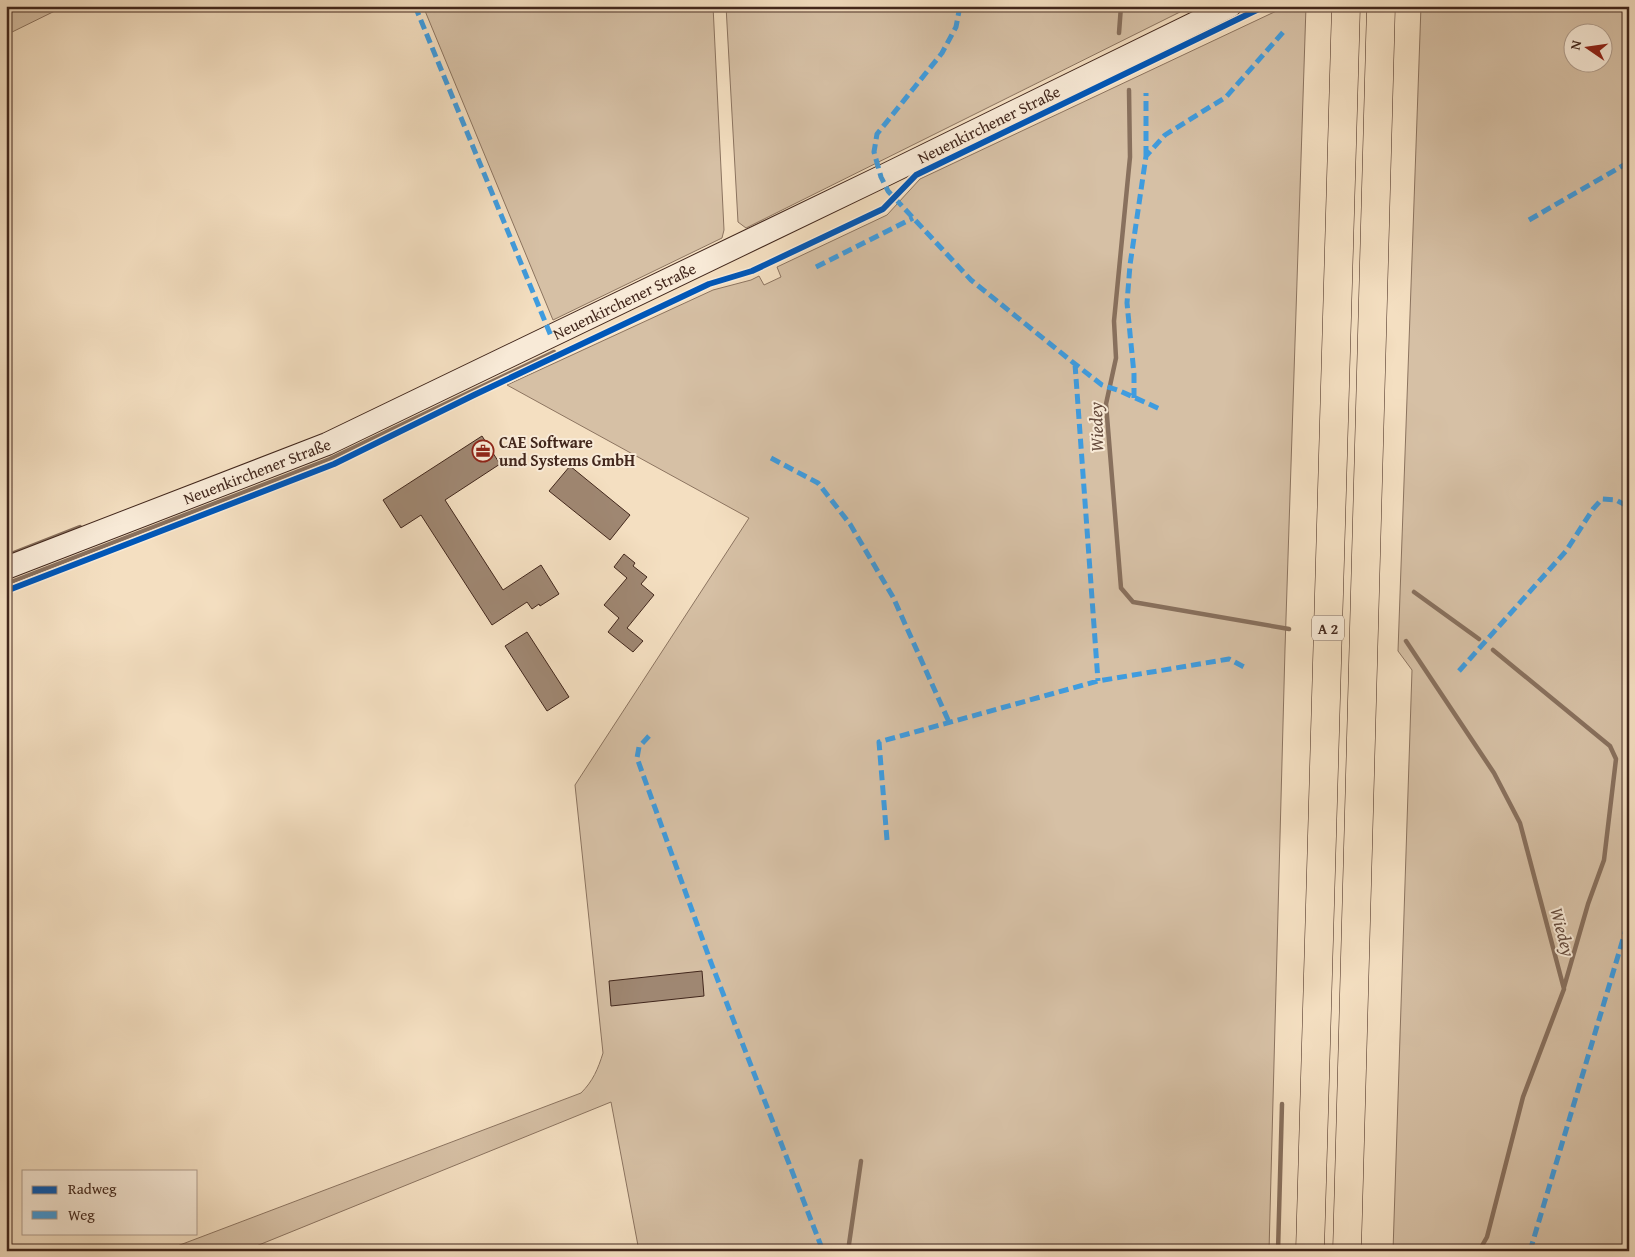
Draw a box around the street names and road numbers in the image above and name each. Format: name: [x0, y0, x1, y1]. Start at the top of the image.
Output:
street label: Neuenkirchener Straße: [913, 79, 1064, 169]
street label: Neuenkirchener Straße: [548, 256, 700, 346]
street label: Neuenkirchener Straße: [180, 432, 334, 510]
road number: A 2: [1312, 616, 1344, 640]

